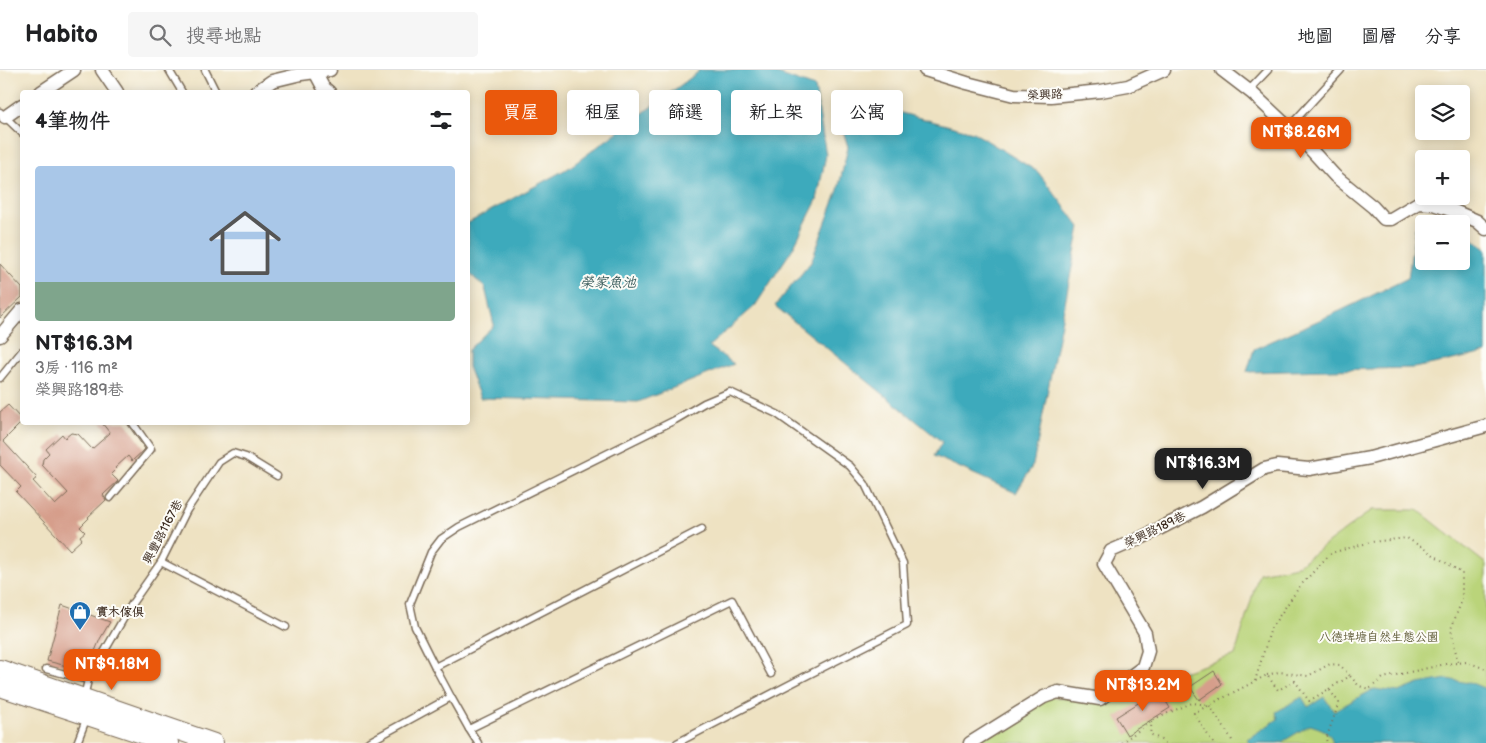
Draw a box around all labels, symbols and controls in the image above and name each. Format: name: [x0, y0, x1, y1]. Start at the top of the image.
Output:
search box: [128, 12, 478, 57]
text: Habito: [25, 20, 98, 49]
icon: search: [146, 21, 174, 49]
text: 搜尋地點: [186, 25, 262, 48]
text: 地圖: [1297, 26, 1333, 47]
text: 圖層: [1361, 26, 1397, 47]
text: 分享: [1425, 26, 1461, 47]
map controls: [1415, 85, 1470, 270]
button: layers: [1415, 85, 1470, 140]
street label: 榮興路: [1027, 87, 1063, 103]
chip: 買屋: [485, 90, 557, 135]
chip: 租屋: [567, 90, 639, 135]
chip: 篩選: [649, 90, 721, 135]
chip: 新上架: [731, 90, 821, 135]
chip: 公寓: [831, 90, 903, 135]
icon: filters: [427, 106, 455, 134]
text: 4筆物件: [35, 109, 110, 134]
pin: NT$8.26M: [1249, 116, 1353, 159]
text: NT$8.26M: [1262, 123, 1340, 142]
button: +: [1415, 150, 1470, 205]
icon: home: [200, 198, 290, 288]
button: −: [1415, 215, 1470, 270]
water label: 榮家魚池: [580, 274, 637, 291]
text: NT$16.3M: [35, 331, 133, 356]
text: 3房 · 116 m²: [35, 359, 118, 378]
text: 榮興路189巷: [35, 381, 124, 400]
pin: NT$16.3M: [1151, 448, 1255, 490]
text: NT$16.3M: [1166, 454, 1240, 473]
street label: 興豐路1167巷: [140, 497, 186, 567]
street label: 榮興路189巷: [1122, 509, 1188, 551]
shop icon: 實木傢俱: [68, 600, 92, 631]
place label: 實木傢俱: [96, 605, 144, 620]
park label: 八德埤塘自然生態公園: [1319, 630, 1439, 645]
pin: NT$9.18M: [60, 648, 164, 691]
text: NT$9.18M: [75, 655, 149, 674]
pin: NT$13.2M: [1091, 670, 1195, 712]
text: NT$13.2M: [1106, 676, 1180, 695]

